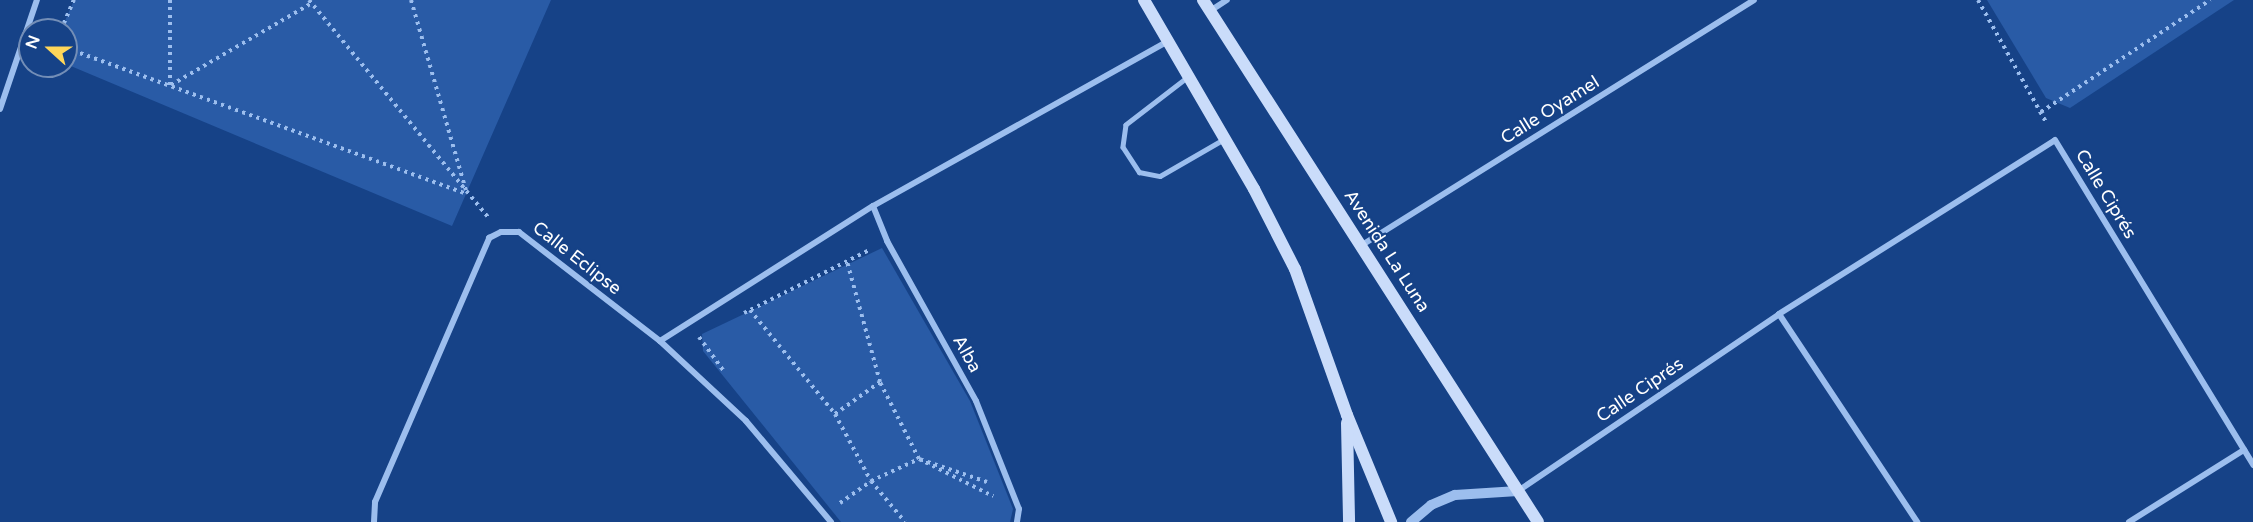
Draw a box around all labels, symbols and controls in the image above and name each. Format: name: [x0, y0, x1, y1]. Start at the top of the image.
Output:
north arrow: [18, 18, 78, 78]
text: N: [21, 33, 45, 52]
street label: Calle Oyamel: [1497, 71, 1603, 149]
street label: Calle Ciprés: [2071, 145, 2141, 243]
street label: Avenida La Luna: [1339, 186, 1435, 316]
street label: Calle Eclipse: [528, 217, 626, 299]
street label: Alba: [948, 332, 986, 376]
street label: Calle Ciprés: [1592, 353, 1688, 427]

